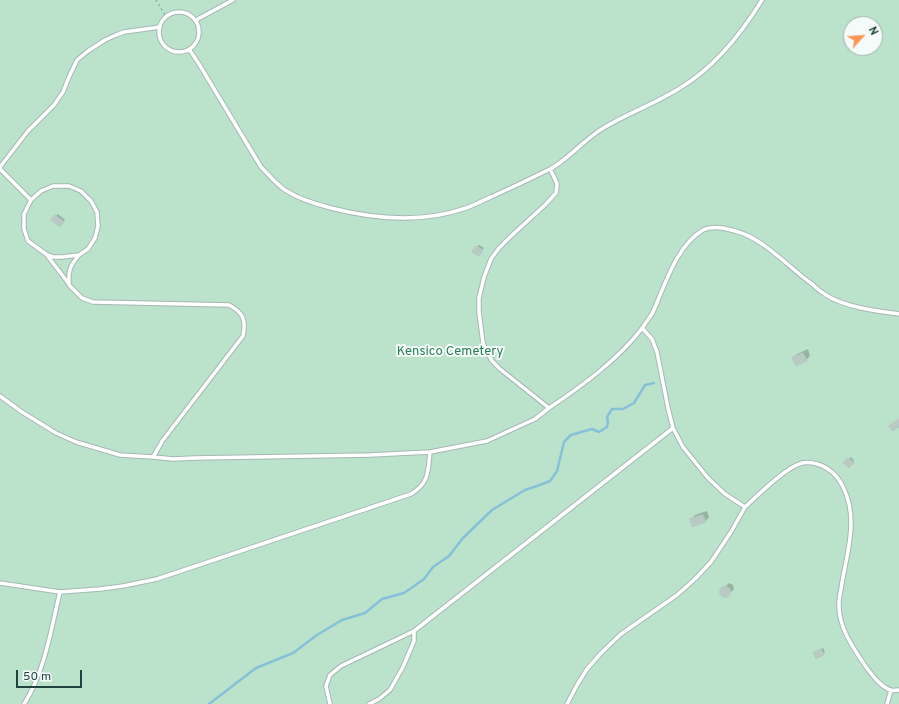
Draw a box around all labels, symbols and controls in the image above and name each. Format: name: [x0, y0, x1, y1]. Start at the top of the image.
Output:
north arrow: [843, 16, 883, 56]
text: N: [865, 25, 881, 38]
park label: Kensico Cemetery: [397, 344, 503, 360]
scale bar: [18, 662, 84, 688]
text: 50 m: [23, 669, 51, 685]

